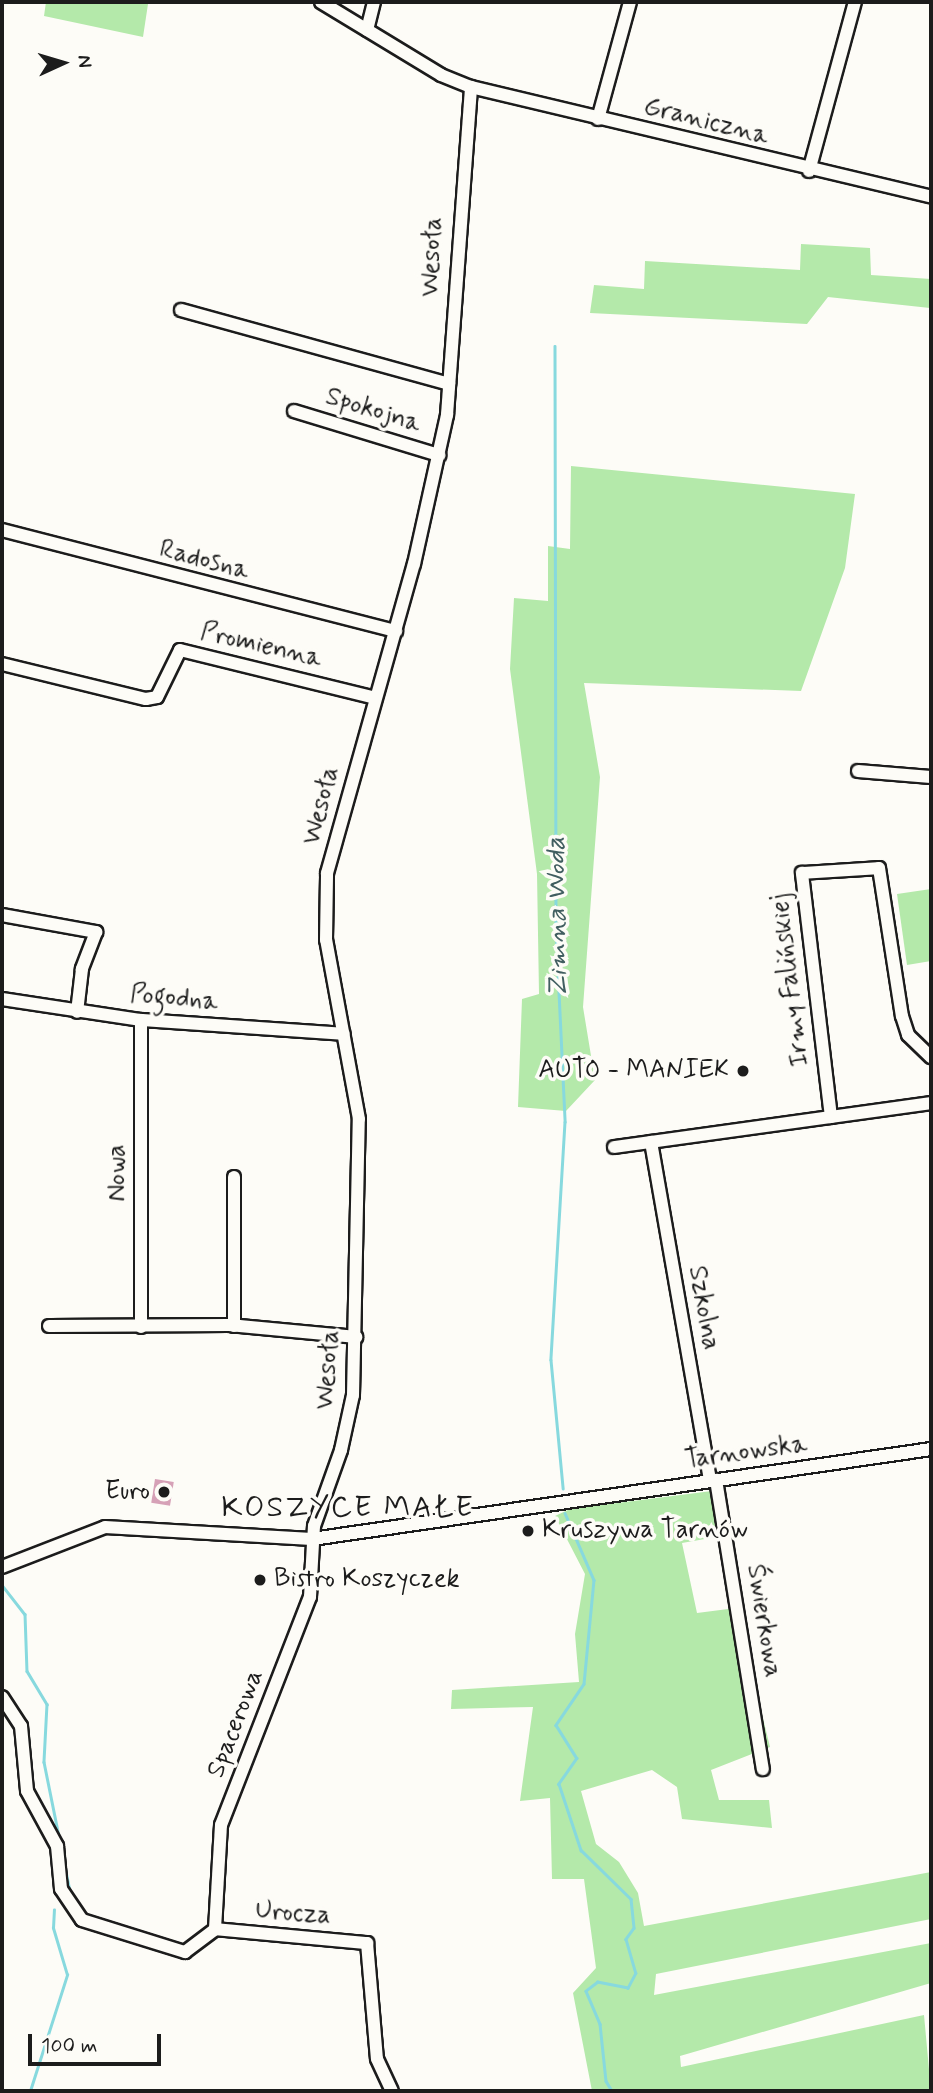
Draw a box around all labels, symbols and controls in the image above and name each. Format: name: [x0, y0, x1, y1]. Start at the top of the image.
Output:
north arrow: [28, 28, 98, 98]
text: N: [72, 54, 97, 69]
street label: Graniczna: [640, 91, 772, 153]
street label: Wesoła: [415, 216, 451, 298]
street label: Spokojna: [322, 382, 424, 440]
street label: Radosna: [156, 535, 252, 587]
street label: Promienna: [197, 617, 325, 675]
street label: Wesoła: [297, 763, 347, 849]
water label: Zimna Woda: [540, 836, 576, 998]
street label: Irmy Falińskiej: [765, 892, 817, 1068]
street label: Pogodna: [129, 980, 219, 1018]
place label: AUTO - MANIEK: [538, 1055, 729, 1087]
marker: AUTO - MANIEK: [735, 1063, 751, 1079]
street label: Nowa: [102, 1144, 134, 1202]
street label: Szkolna: [680, 1264, 726, 1352]
street label: Wesoła: [310, 1329, 348, 1411]
street label: Tarnowska: [683, 1429, 809, 1477]
place label: Euro: [105, 1476, 150, 1508]
marker: Euro: [156, 1484, 172, 1500]
district label: KOSZYCE MAŁE: [225, 1490, 471, 1526]
place label: Kruszywa Tarnów: [542, 1515, 745, 1547]
marker: Kruszywa Tarnów: [520, 1523, 536, 1539]
street label: Świerkowa: [739, 1562, 787, 1680]
place label: Bistro Koszyczek: [274, 1564, 460, 1596]
marker: Bistro Koszyczek: [252, 1572, 268, 1588]
street label: Spacerowa: [201, 1666, 271, 1782]
street label: Urocza: [254, 1895, 332, 1933]
scale bar: [32, 2020, 164, 2064]
text: 100 m: [41, 2032, 97, 2060]

